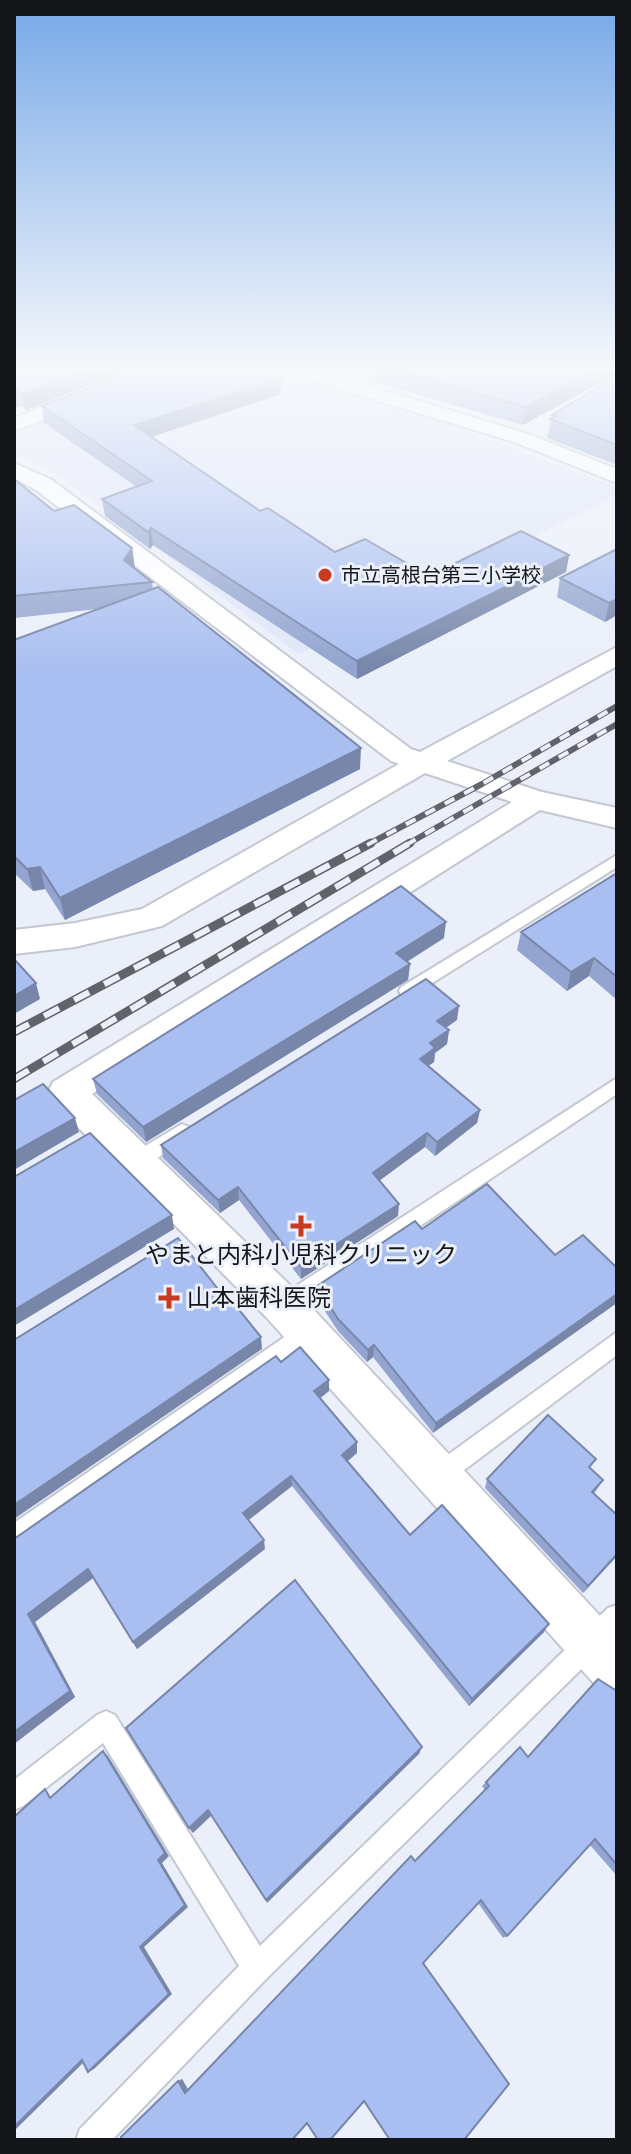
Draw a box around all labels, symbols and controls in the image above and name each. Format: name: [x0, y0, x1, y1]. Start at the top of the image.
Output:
place label: 市立高根台第三小学校: [341, 563, 541, 586]
marker: 市立高根台第三小学校: [316, 566, 334, 584]
marker: やまと内科小児科クリニック: [290, 1215, 312, 1237]
place label: やまと内科小児科クリニック: [145, 1241, 457, 1268]
place label: 山本歯科医院: [187, 1284, 331, 1311]
marker: 山本歯科医院: [158, 1287, 180, 1309]

